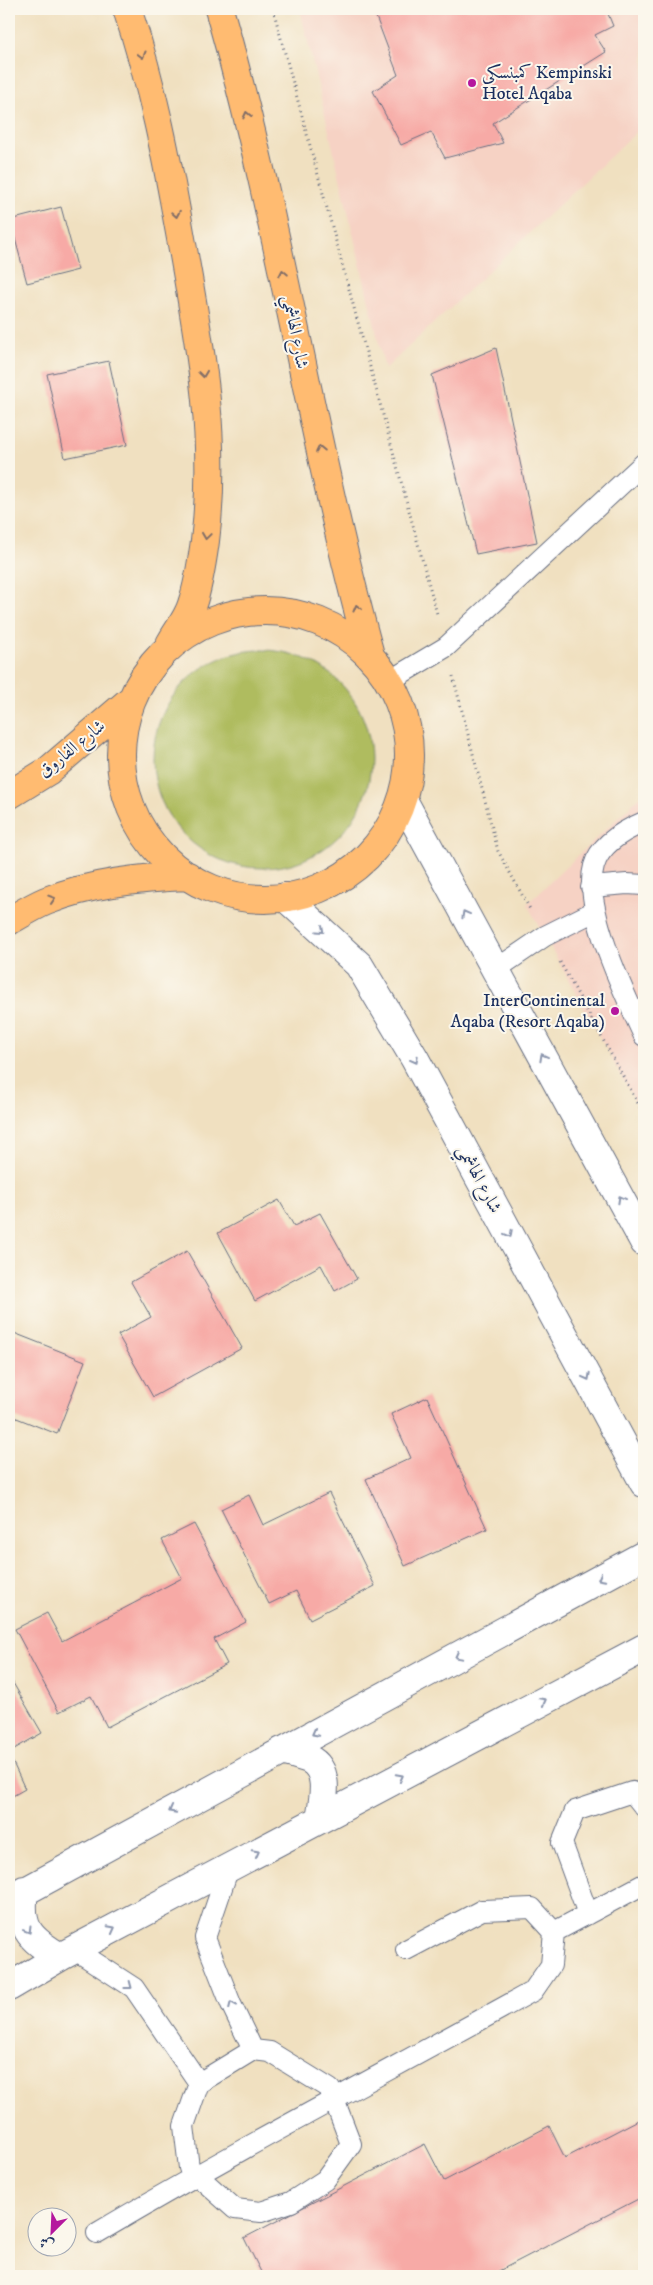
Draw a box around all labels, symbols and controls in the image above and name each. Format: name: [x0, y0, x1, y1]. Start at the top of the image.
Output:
one-way arrow: [136, 51, 147, 60]
place label: كمبنسكي Kempinski Hotel Aqaba: [482, 62, 612, 105]
marker: كمبنسكي Kempinski Hotel Aqaba: [466, 77, 478, 89]
one-way arrow: [242, 110, 253, 119]
one-way arrow: [171, 209, 181, 218]
one-way arrow: [278, 269, 289, 278]
street label: شارع الهاشمي: [272, 293, 313, 372]
one-way arrow: [197, 370, 208, 378]
one-way arrow: [315, 445, 326, 454]
one-way arrow: [201, 532, 211, 540]
one-way arrow: [352, 604, 362, 612]
street label: شارع الفاروق: [34, 715, 112, 785]
one-way arrow: [47, 895, 56, 905]
one-way arrow: [461, 910, 471, 919]
one-way arrow: [315, 924, 324, 933]
place label: InterContinental Aqaba (Resort Aqaba): [451, 990, 606, 1033]
marker: InterContinental Aqaba (Resort Aqaba): [609, 1005, 621, 1017]
one-way arrow: [539, 1053, 549, 1062]
one-way arrow: [409, 1055, 419, 1064]
street label: شارع الهاشمي: [447, 1141, 506, 1219]
one-way arrow: [617, 1195, 627, 1204]
one-way arrow: [503, 1229, 513, 1238]
one-way arrow: [581, 1371, 591, 1380]
one-way arrow: [598, 1572, 607, 1582]
one-way arrow: [455, 1649, 464, 1659]
one-way arrow: [538, 1697, 547, 1707]
one-way arrow: [312, 1727, 321, 1737]
one-way arrow: [394, 1773, 403, 1783]
one-way arrow: [169, 1804, 178, 1814]
one-way arrow: [251, 1849, 260, 1859]
one-way arrow: [22, 1925, 32, 1934]
one-way arrow: [107, 1925, 116, 1935]
one-way arrow: [123, 1980, 133, 1989]
one-way arrow: [227, 2001, 238, 2010]
north arrow: [28, 2208, 78, 2258]
text: ش: [37, 2232, 57, 2254]

